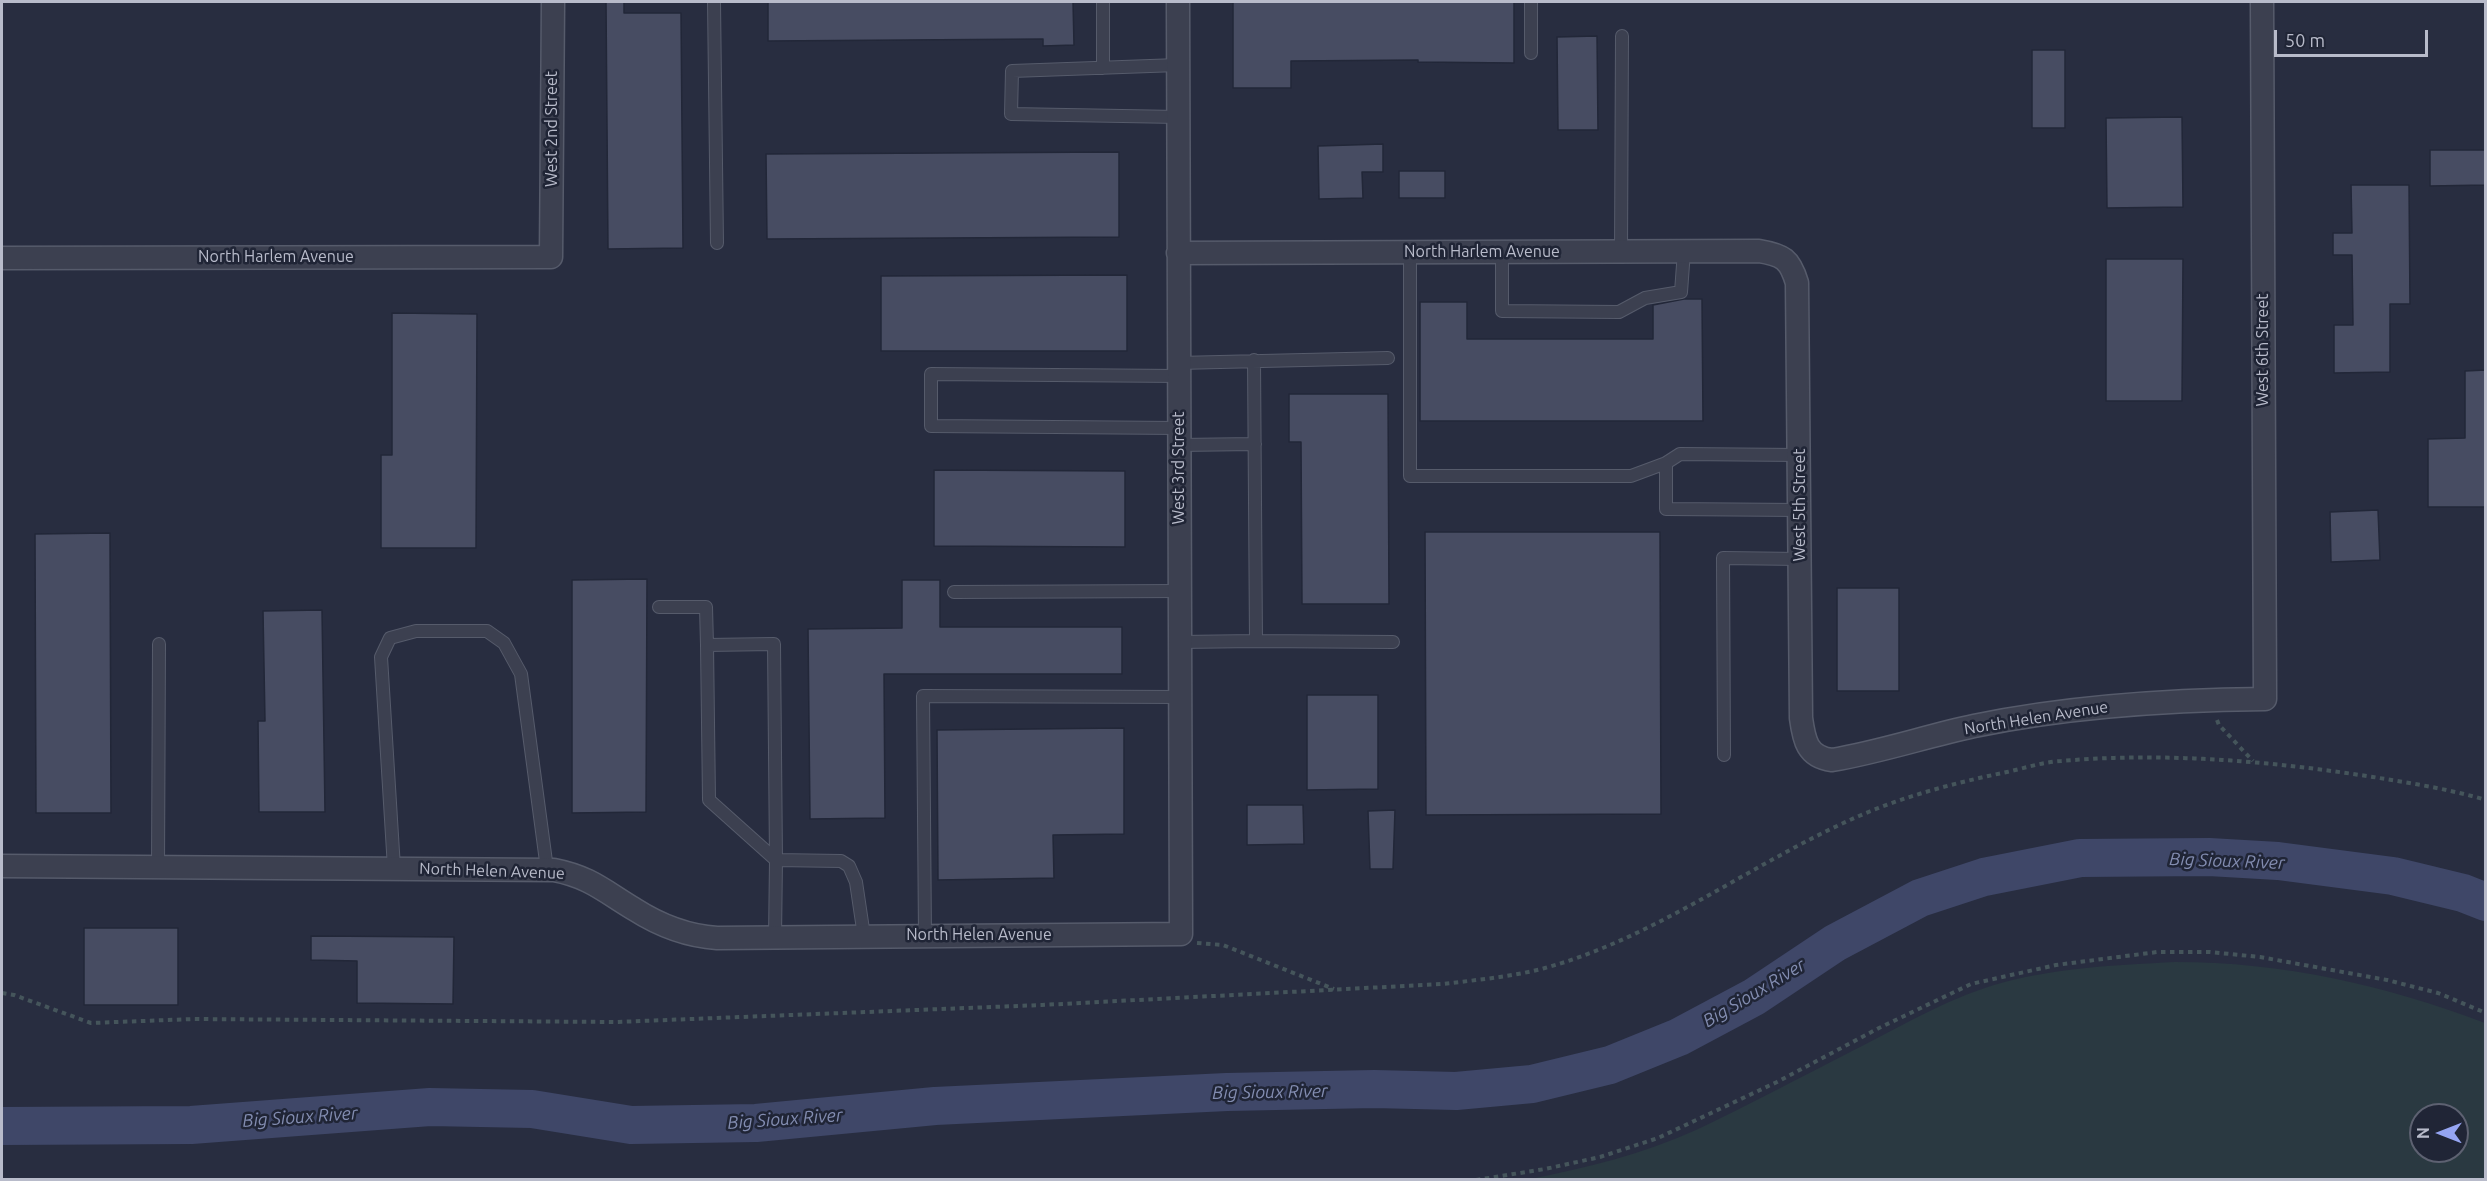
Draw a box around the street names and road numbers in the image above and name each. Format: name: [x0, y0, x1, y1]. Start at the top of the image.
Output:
street label: West 2nd Street: [542, 71, 562, 187]
street label: North Harlem Avenue: [1404, 242, 1560, 262]
street label: North Harlem Avenue: [198, 247, 354, 267]
street label: West 6th Street: [2253, 293, 2273, 407]
street label: West 3rd Street: [1169, 411, 1189, 525]
street label: West 5th Street: [1790, 448, 1810, 562]
street label: North Helen Avenue: [1963, 697, 2109, 739]
street label: North Helen Avenue: [419, 859, 565, 883]
street label: North Helen Avenue: [906, 925, 1052, 945]

